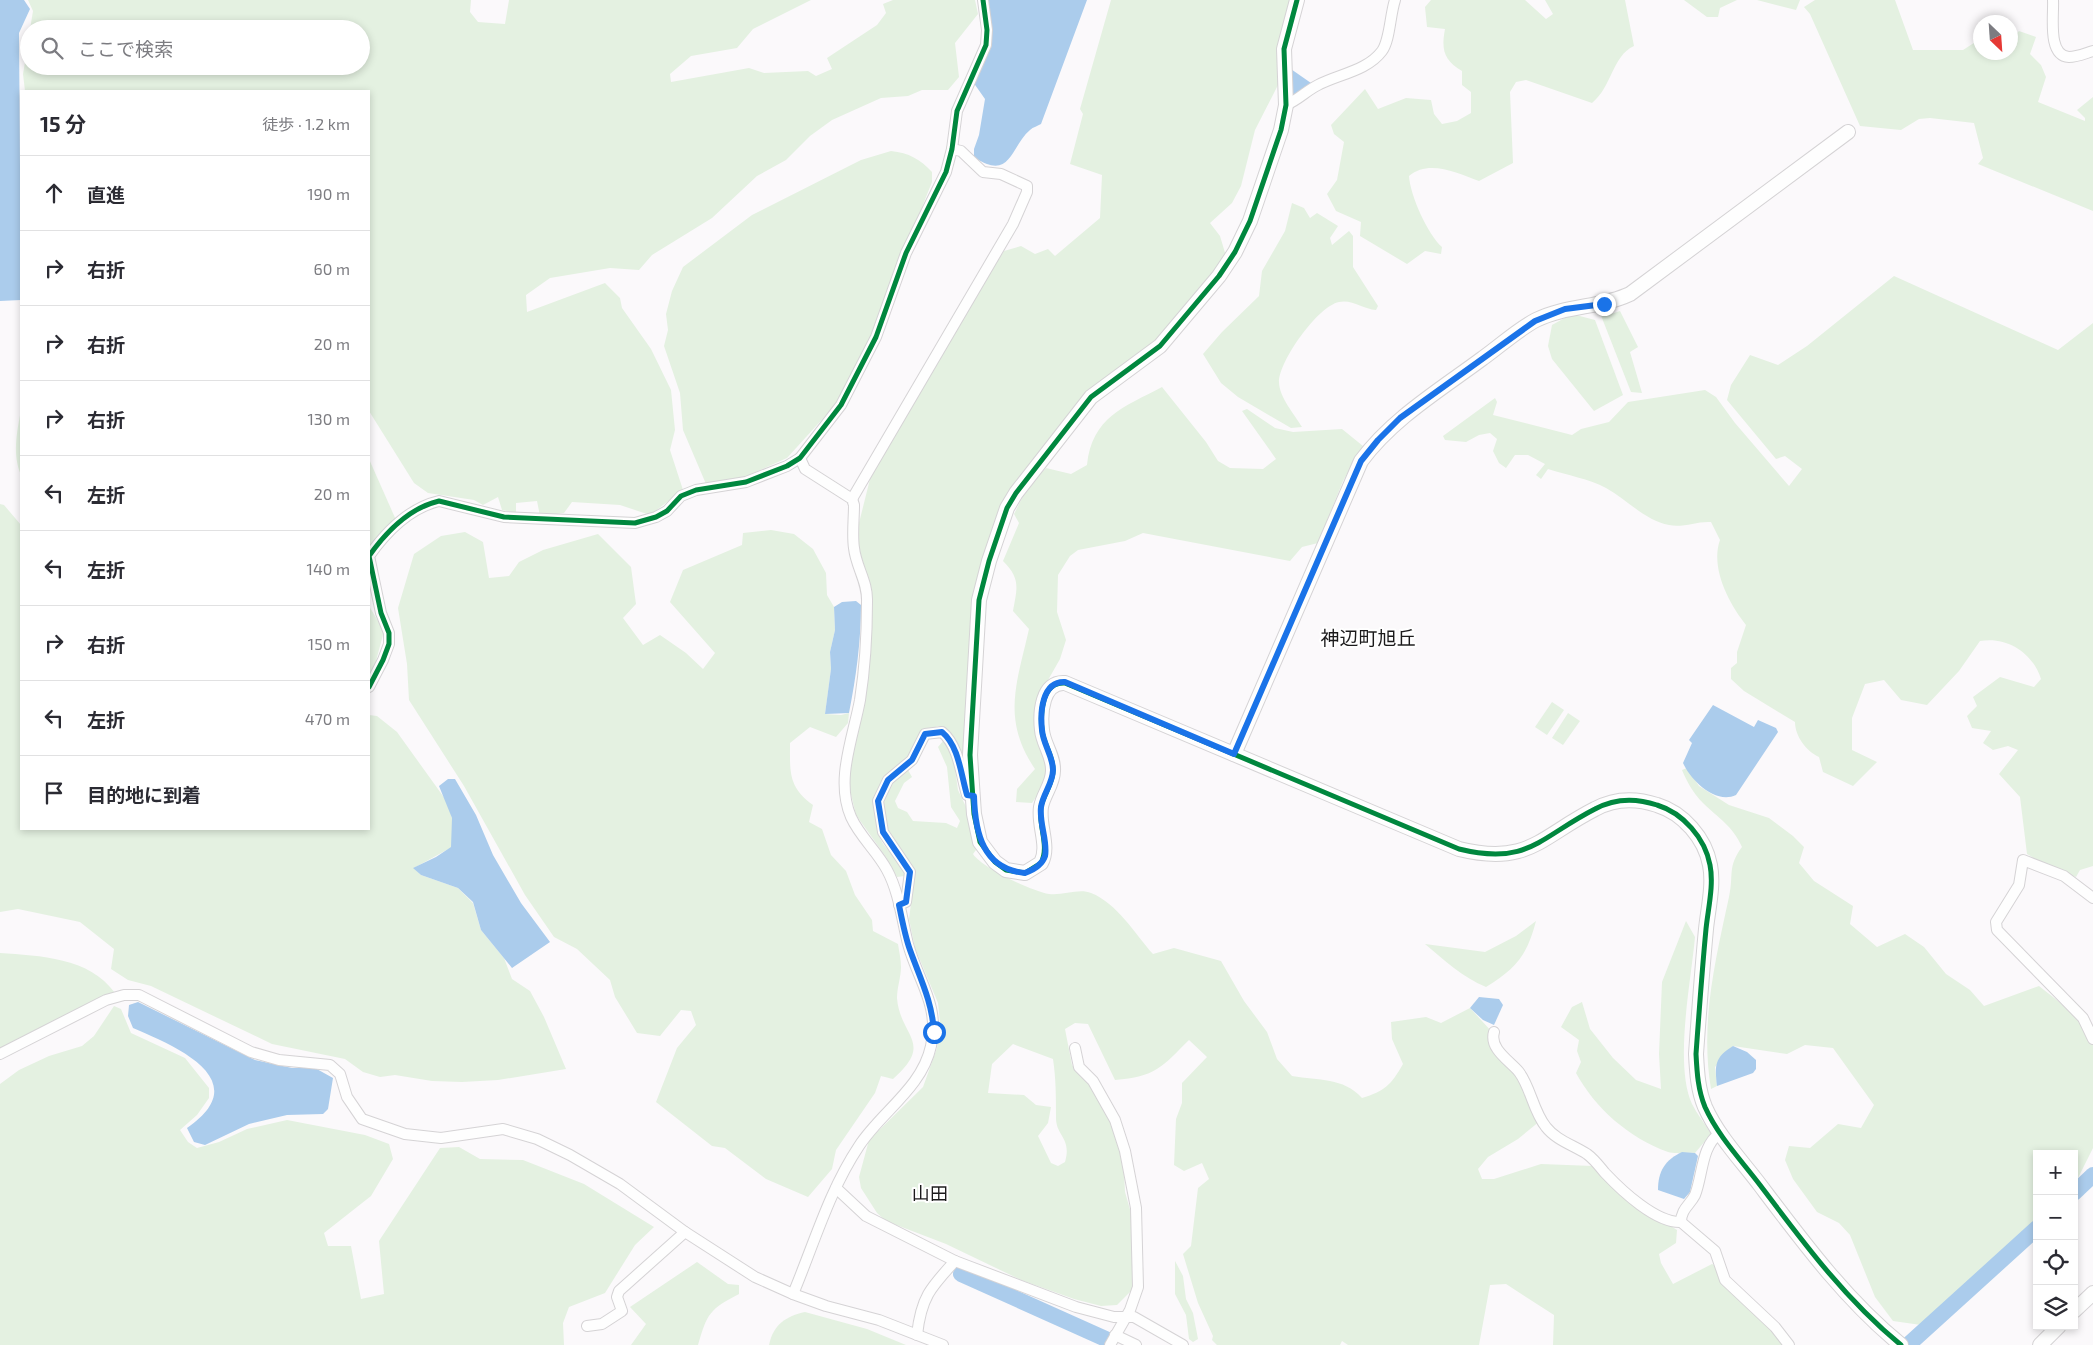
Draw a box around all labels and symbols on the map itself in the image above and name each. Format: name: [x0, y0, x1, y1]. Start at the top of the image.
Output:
north arrow: [1973, 15, 2018, 60]
route end: [1593, 293, 1616, 316]
district label: 神辺町旭丘: [1320, 626, 1416, 649]
route start: [923, 1021, 946, 1044]
district label: 山田: [912, 1182, 948, 1204]

